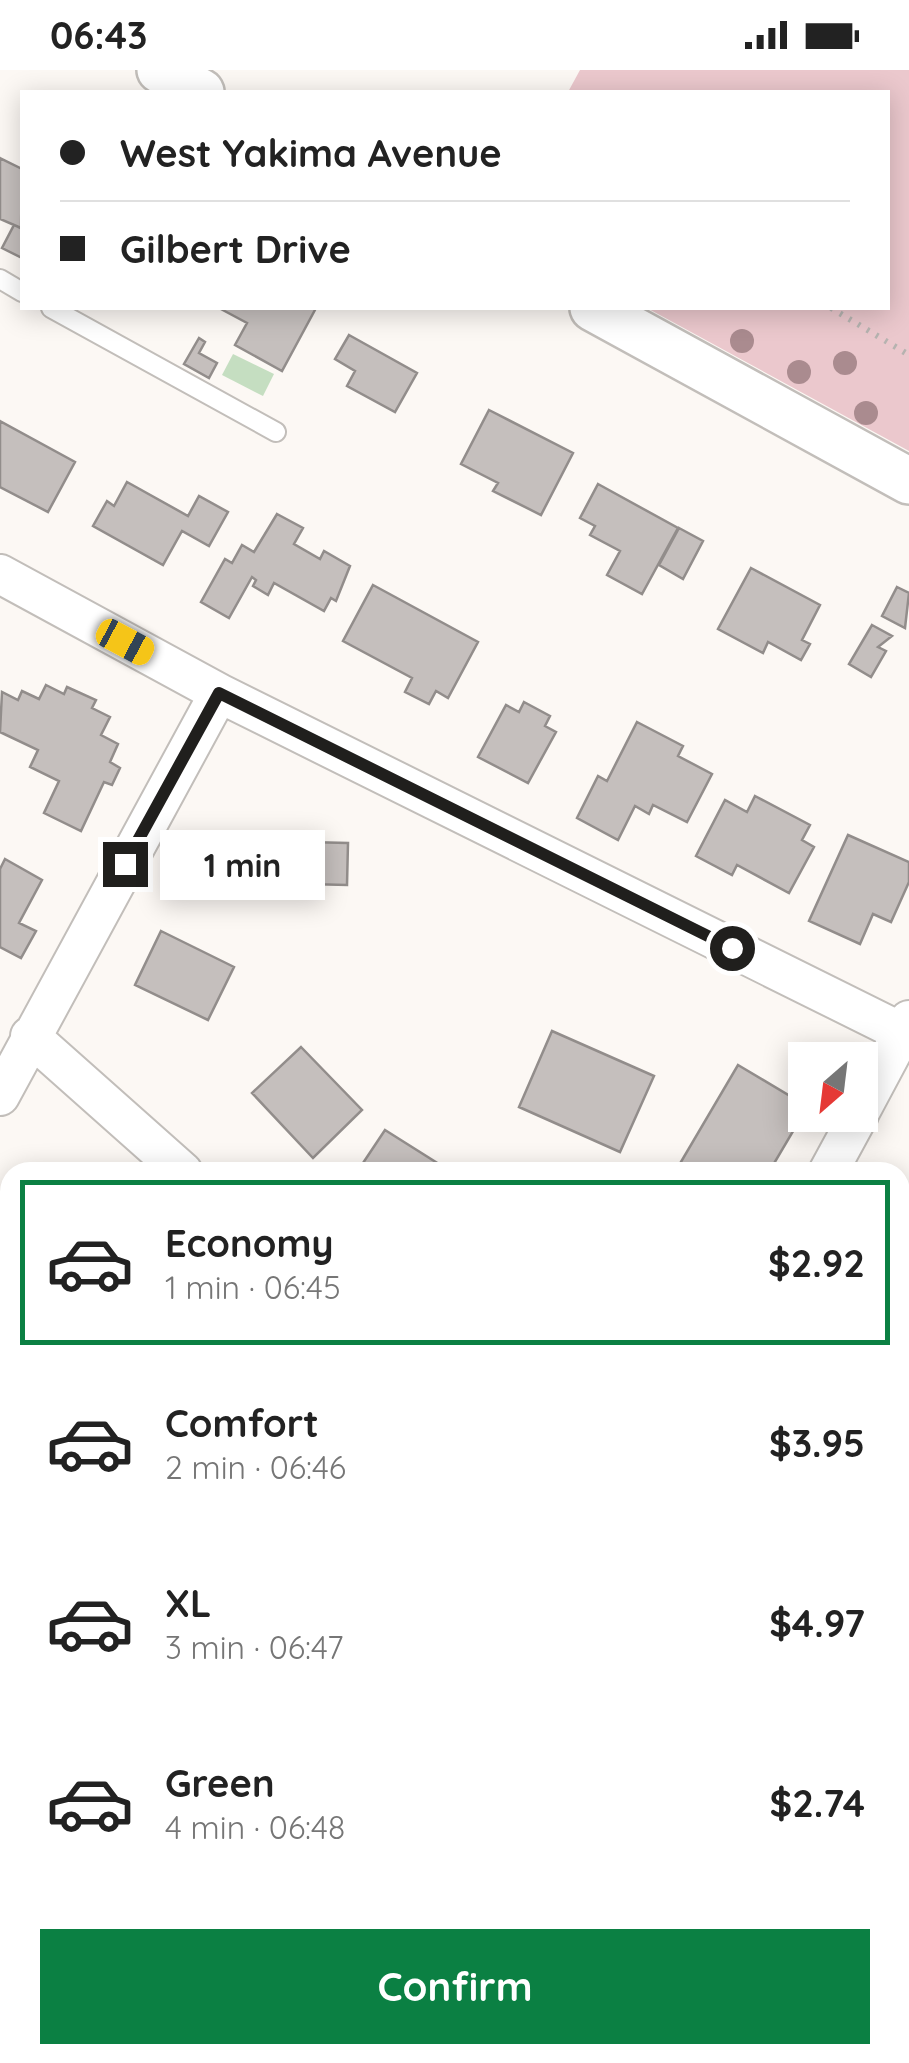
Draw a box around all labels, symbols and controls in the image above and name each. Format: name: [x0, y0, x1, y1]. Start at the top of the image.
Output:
text: 06:43: [50, 11, 147, 59]
text: West Yakima Avenue: [120, 129, 502, 177]
text: Gilbert Drive: [120, 225, 351, 273]
car: [91, 615, 159, 669]
callout: 1 min: [160, 829, 325, 899]
route end: [103, 842, 148, 887]
text: 1 min: [204, 845, 281, 885]
route start: [710, 926, 755, 971]
north arrow: [788, 1042, 878, 1132]
map controls: [788, 1042, 878, 1132]
icon: car: [45, 1218, 135, 1308]
text: Economy: [165, 1219, 334, 1267]
text: $2.92: [768, 1239, 865, 1287]
text: 1 min · 06:45: [165, 1267, 341, 1307]
icon: car: [45, 1398, 135, 1488]
text: Comfort: [165, 1399, 319, 1447]
text: $3.95: [769, 1419, 865, 1467]
text: 2 min · 06:46: [165, 1447, 346, 1487]
icon: car: [45, 1578, 135, 1668]
text: XL: [165, 1579, 211, 1627]
text: $4.97: [769, 1599, 865, 1647]
text: 3 min · 06:47: [165, 1627, 343, 1667]
icon: car: [45, 1758, 135, 1848]
text: Green: [165, 1759, 275, 1807]
text: $2.74: [770, 1779, 865, 1827]
text: 4 min · 06:48: [165, 1807, 345, 1847]
button: Confirm: [40, 1929, 870, 2044]

